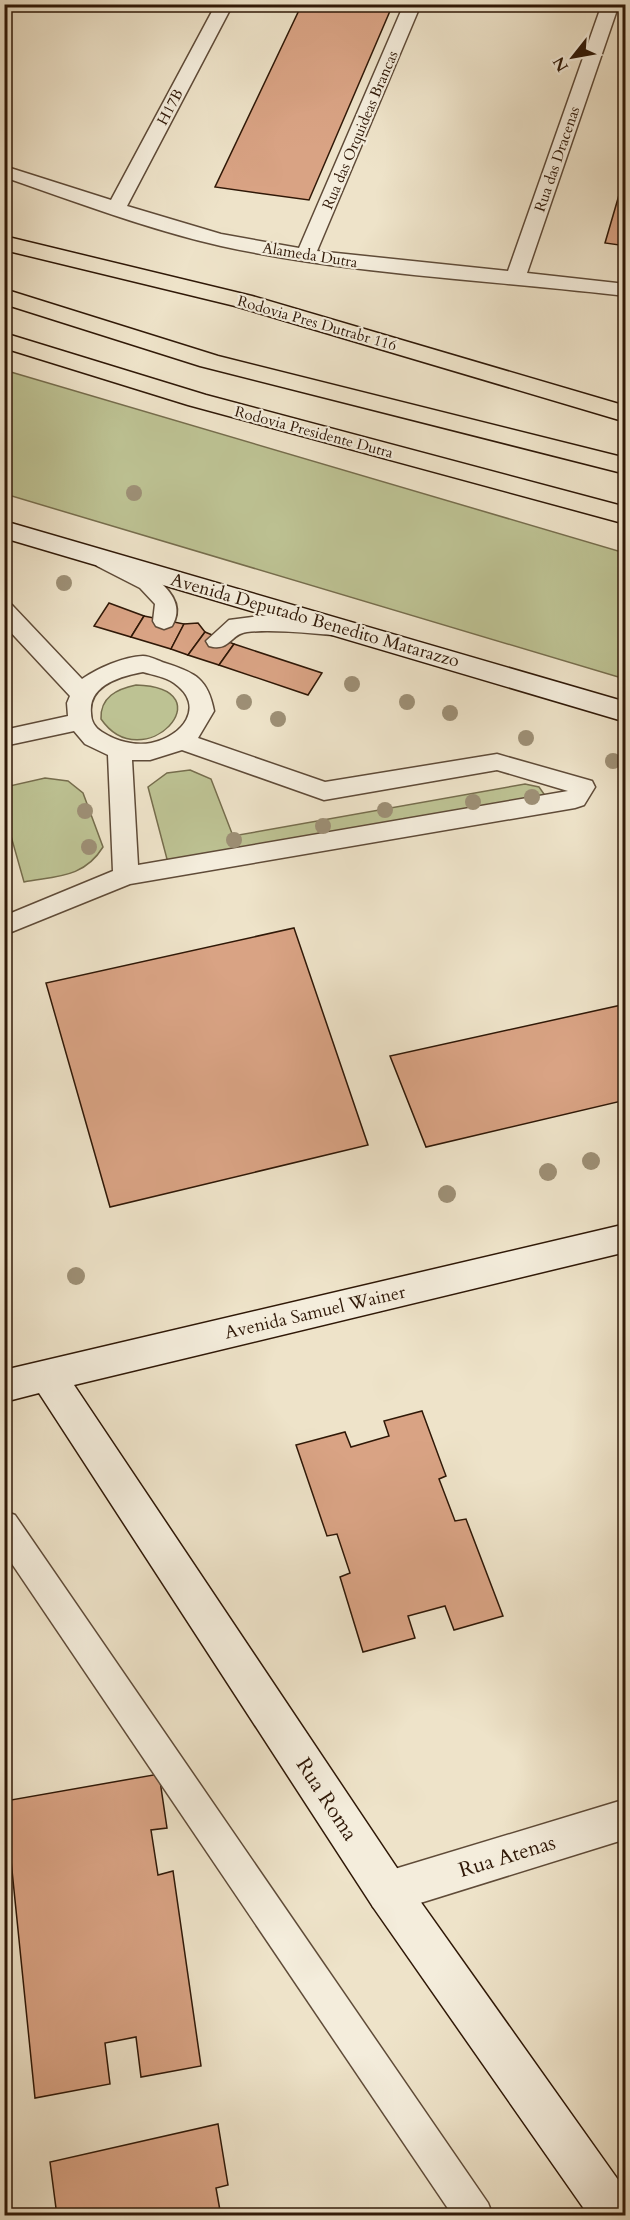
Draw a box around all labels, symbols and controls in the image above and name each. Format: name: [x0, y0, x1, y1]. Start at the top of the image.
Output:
north arrow: [543, 27, 603, 87]
street label: Rua das Orquideas Brancas: [317, 47, 403, 213]
text: N: [548, 52, 574, 76]
street label: H17B: [152, 85, 188, 129]
street label: Rua das Dracenas: [530, 104, 584, 214]
street label: Alameda Dutra: [261, 238, 360, 272]
street label: Rodovia Pres Dutrabr 116: [235, 291, 399, 355]
street label: Rodovia Presidente Dutra: [233, 401, 396, 463]
street label: Avenida Deputado Benedito Matarazzo: [167, 567, 463, 674]
street label: Avenida Samuel Wainer: [222, 1279, 408, 1345]
street label: Rua Roma: [289, 1752, 364, 1846]
street label: Rua Atenas: [455, 1828, 559, 1885]

